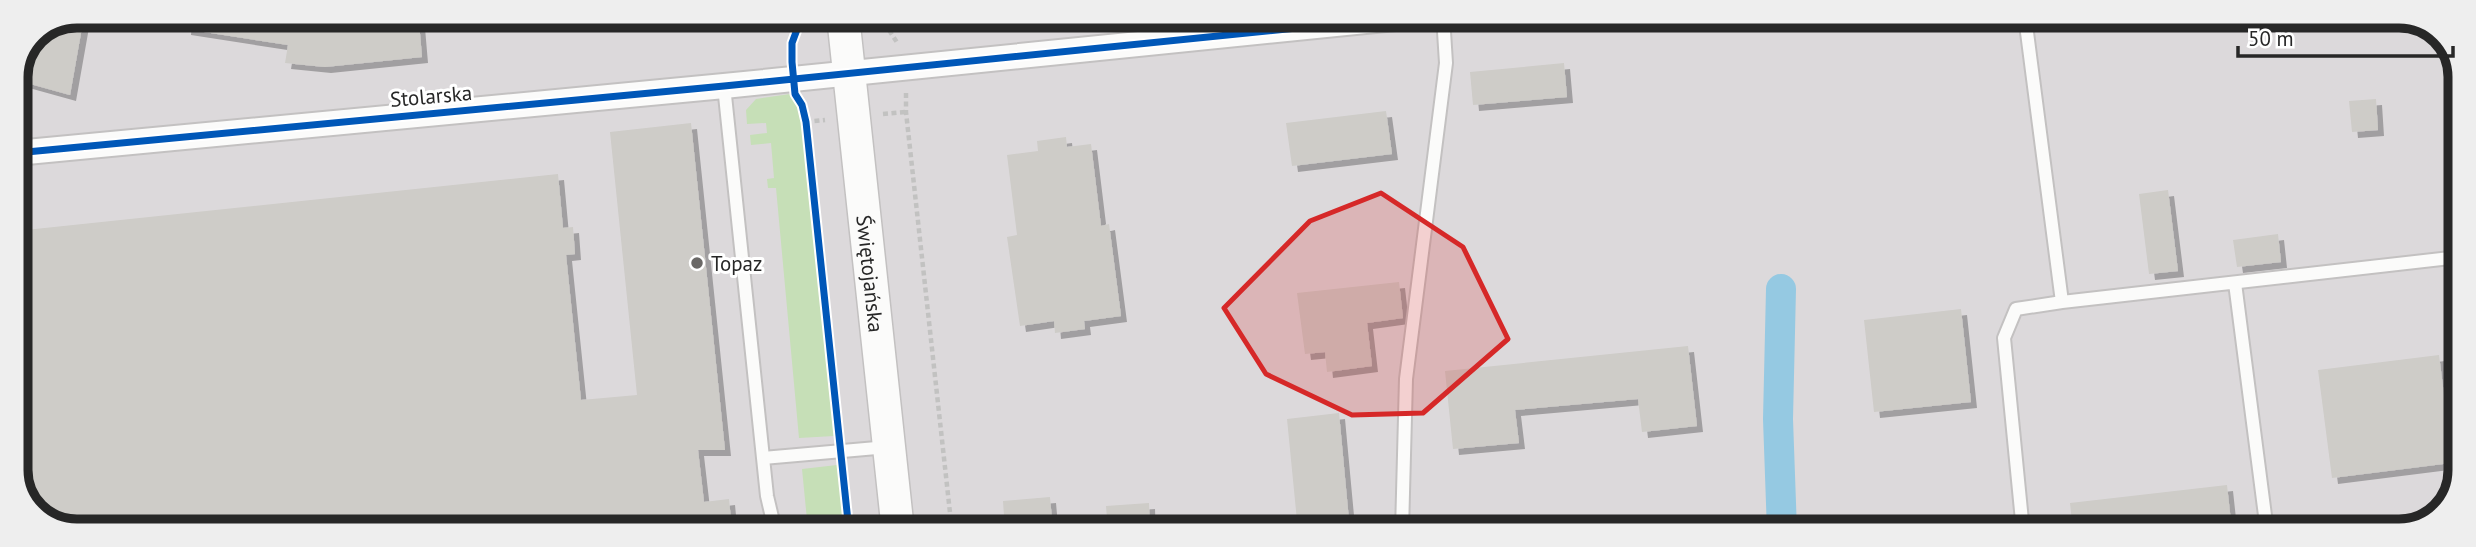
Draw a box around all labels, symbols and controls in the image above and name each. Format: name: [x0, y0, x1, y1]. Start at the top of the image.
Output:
scale bar: [2238, 14, 2453, 58]
text: 50 m: [2248, 25, 2294, 52]
street label: Stolarska: [389, 79, 473, 113]
street label: Świętojańska: [851, 213, 890, 334]
place label: Topaz: [711, 250, 762, 277]
marker: Topaz: [689, 255, 705, 271]

